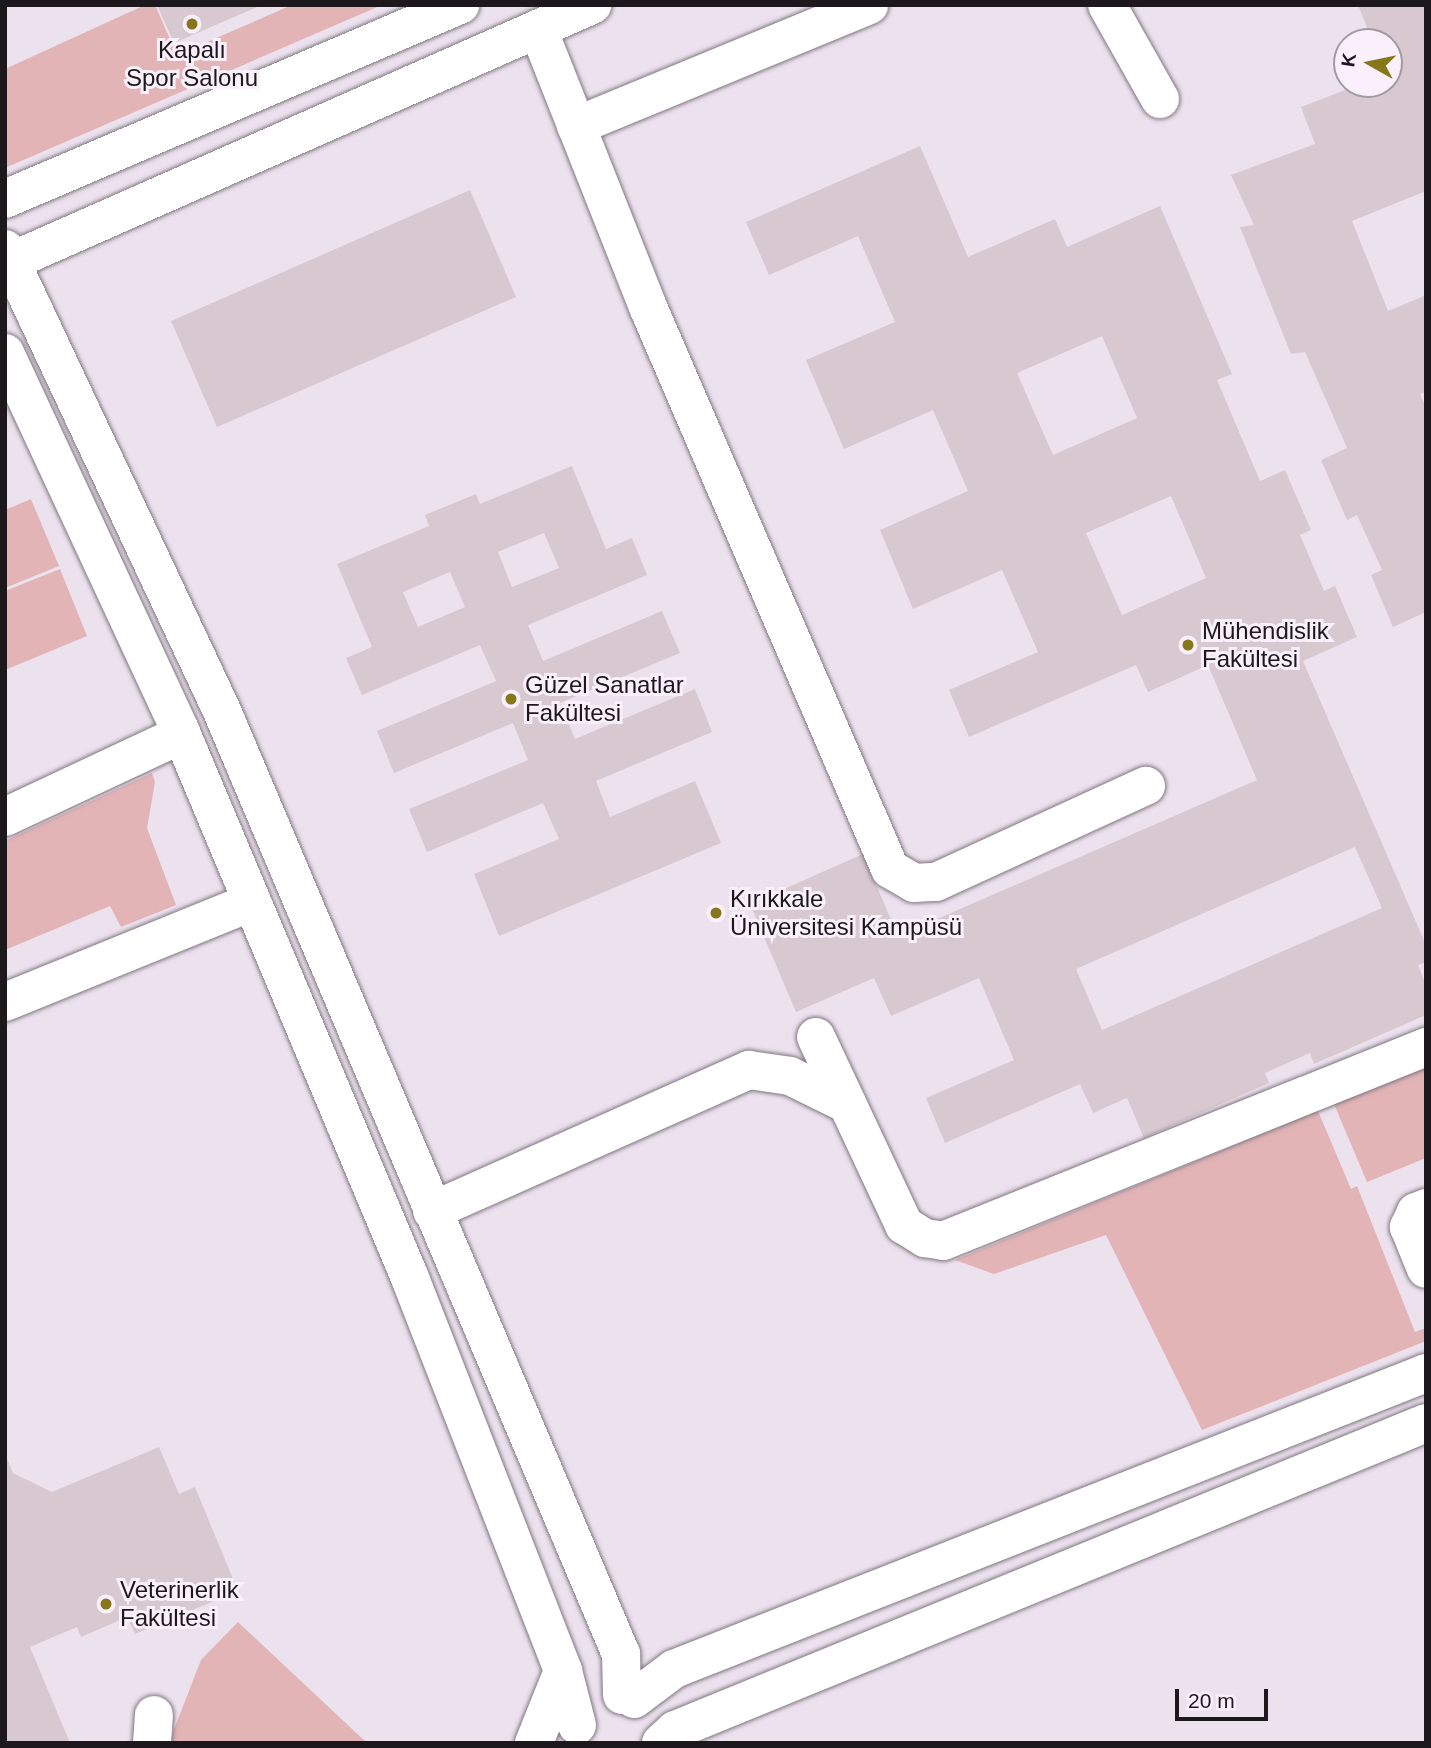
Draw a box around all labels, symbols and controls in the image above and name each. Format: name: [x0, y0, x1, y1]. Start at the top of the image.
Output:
marker: Kapalı Spor Salonu: [184, 16, 200, 32]
north arrow: [1333, 28, 1403, 98]
place label: Kapalı Spor Salonu: [126, 36, 258, 92]
text: K: [1337, 52, 1360, 68]
place label: Mühendislik Fakültesi: [1202, 617, 1329, 673]
marker: Mühendislik Fakültesi: [1180, 637, 1196, 653]
place label: Güzel Sanatlar Fakültesi: [525, 671, 684, 727]
marker: Güzel Sanatlar Fakültesi: [503, 691, 519, 707]
place label: Kırıkkale Üniversitesi Kampüsü: [730, 885, 962, 941]
marker: Kırıkkale Üniversitesi Kampüsü: [708, 905, 724, 921]
place label: Veterinerlik Fakültesi: [120, 1576, 239, 1632]
marker: Veterinerlik Fakültesi: [98, 1596, 114, 1612]
scale bar: [1179, 1674, 1272, 1718]
text: 20 m: [1188, 1689, 1235, 1712]

